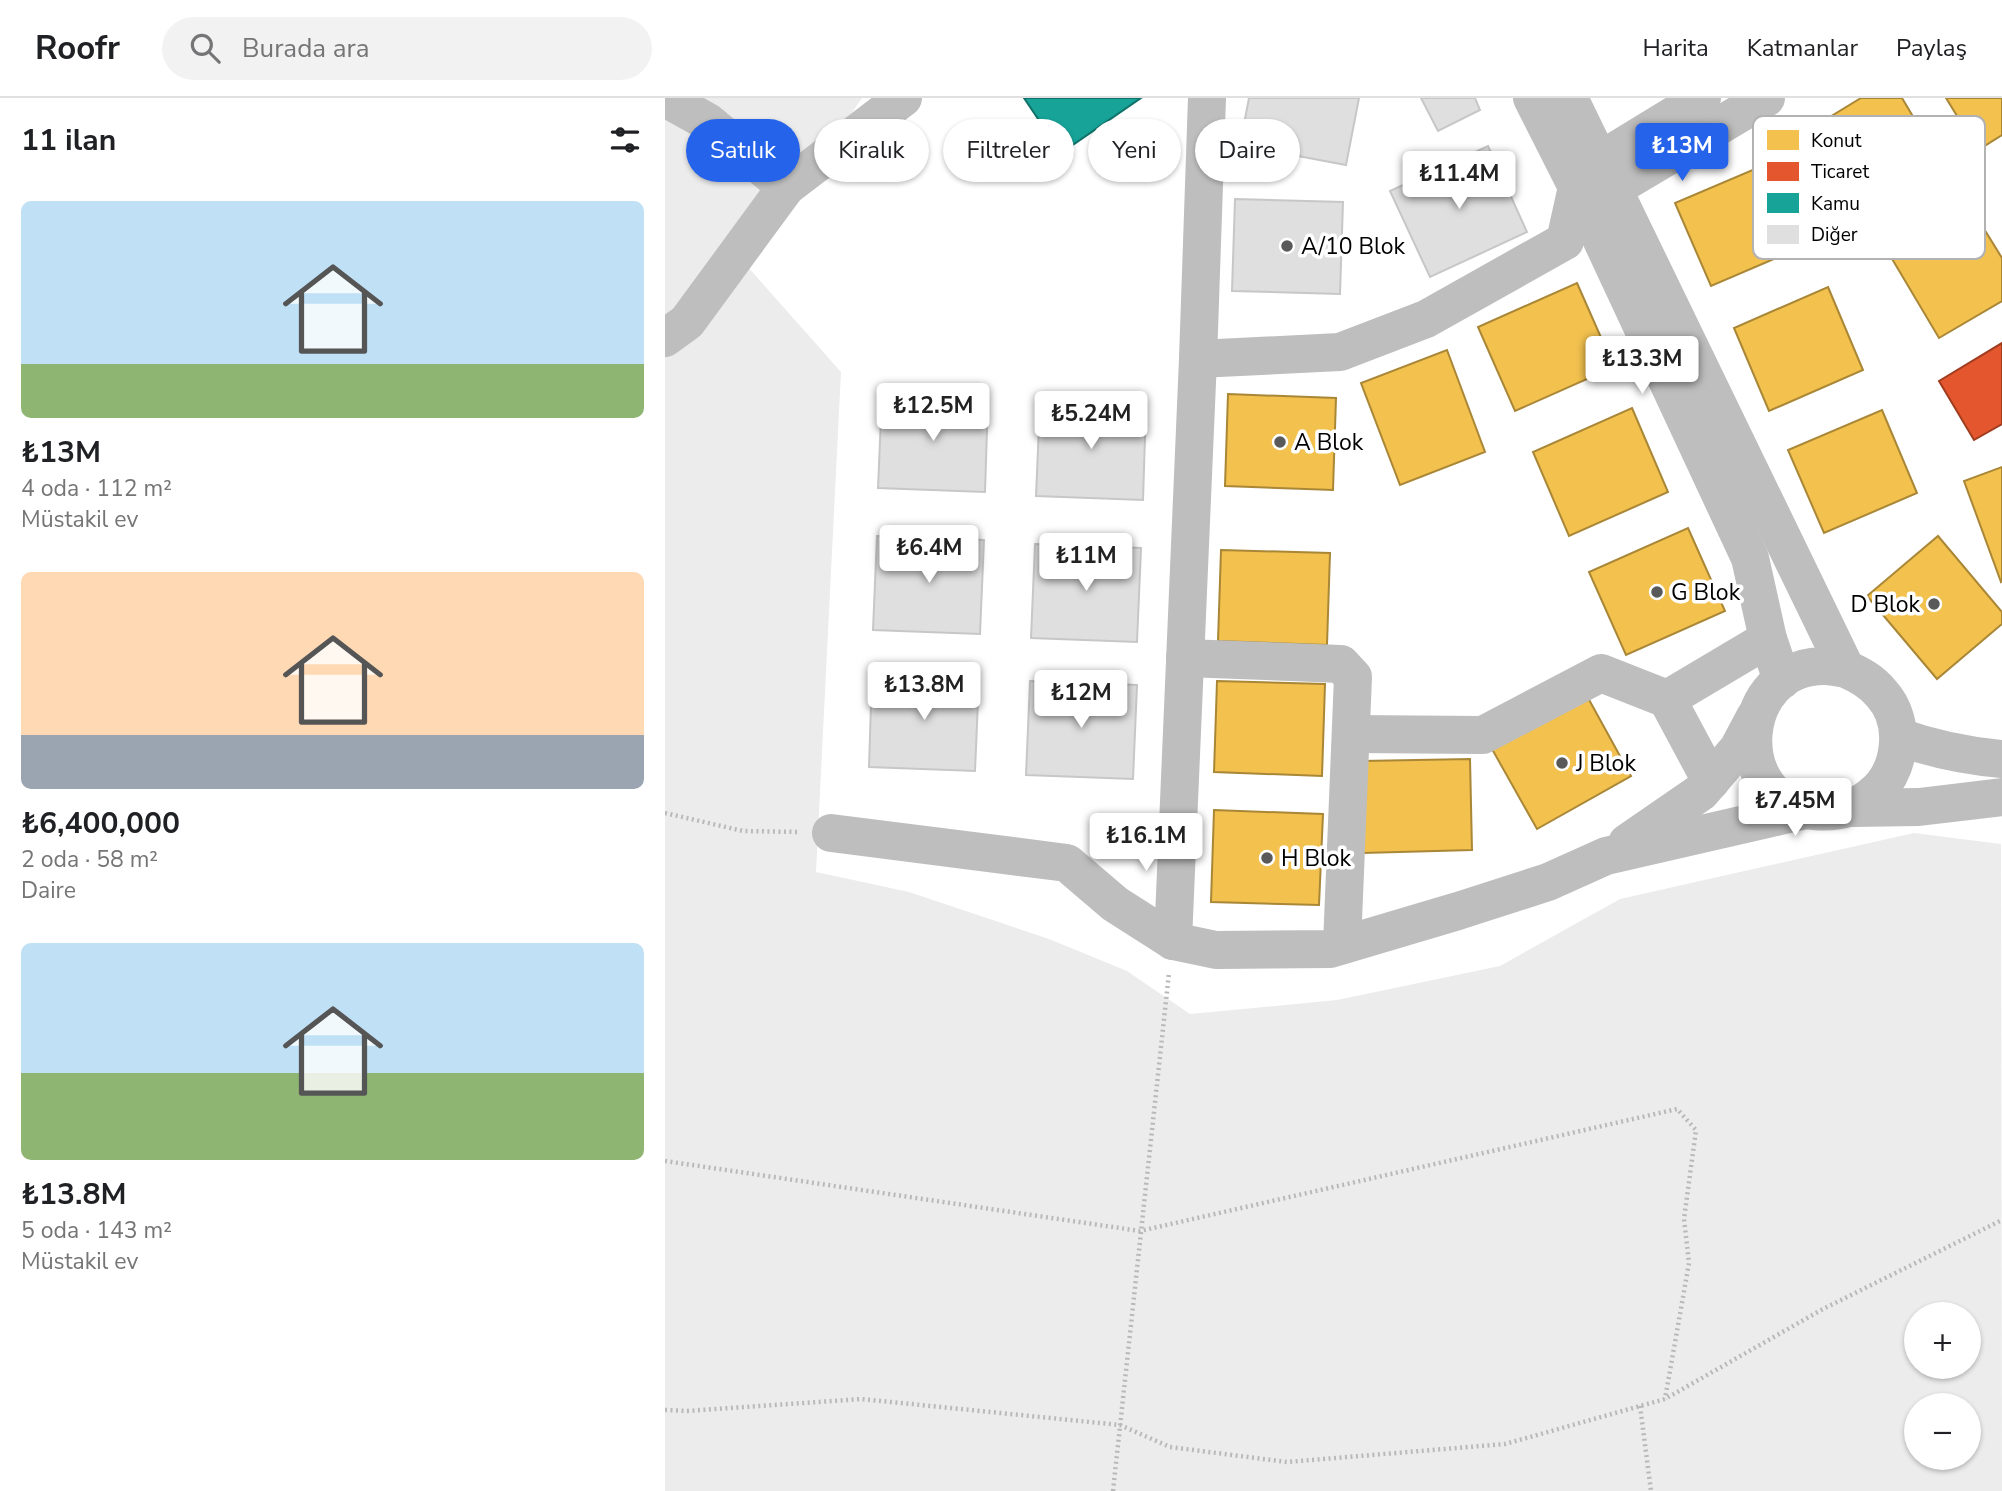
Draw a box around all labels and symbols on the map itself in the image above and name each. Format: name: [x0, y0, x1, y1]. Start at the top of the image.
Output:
legend: [1753, 116, 1985, 259]
pin: ₺13M: [1641, 123, 1723, 183]
text: Konut: [1811, 128, 1862, 154]
pin: ₺11.4M: [1402, 152, 1516, 211]
text: Ticaret: [1811, 159, 1869, 185]
text: Kamu: [1811, 191, 1860, 217]
text: Diğer: [1811, 222, 1858, 248]
place label: A/10 Blok: [1301, 231, 1406, 262]
marker: A/10 Blok: [1279, 238, 1295, 254]
pin: ₺13.3M: [1585, 336, 1699, 396]
pin: ₺12.5M: [876, 384, 990, 443]
pin: ₺5.24M: [1034, 392, 1148, 451]
place label: A Blok: [1294, 427, 1364, 458]
marker: A Blok: [1272, 434, 1288, 450]
pin: ₺6.4M: [880, 526, 978, 585]
pin: ₺11M: [1045, 533, 1127, 593]
place label: G Blok: [1671, 577, 1741, 608]
marker: G Blok: [1649, 584, 1665, 600]
place label: D Blok: [1850, 589, 1920, 620]
marker: D Blok: [1926, 596, 1942, 612]
pin: ₺13.8M: [867, 662, 981, 722]
pin: ₺12M: [1040, 670, 1122, 730]
place label: J Blok: [1575, 748, 1636, 779]
marker: J Blok: [1554, 755, 1570, 771]
pin: ₺7.45M: [1738, 778, 1852, 838]
pin: ₺16.1M: [1089, 814, 1203, 873]
place label: H Blok: [1281, 843, 1351, 874]
marker: H Blok: [1259, 850, 1275, 866]

